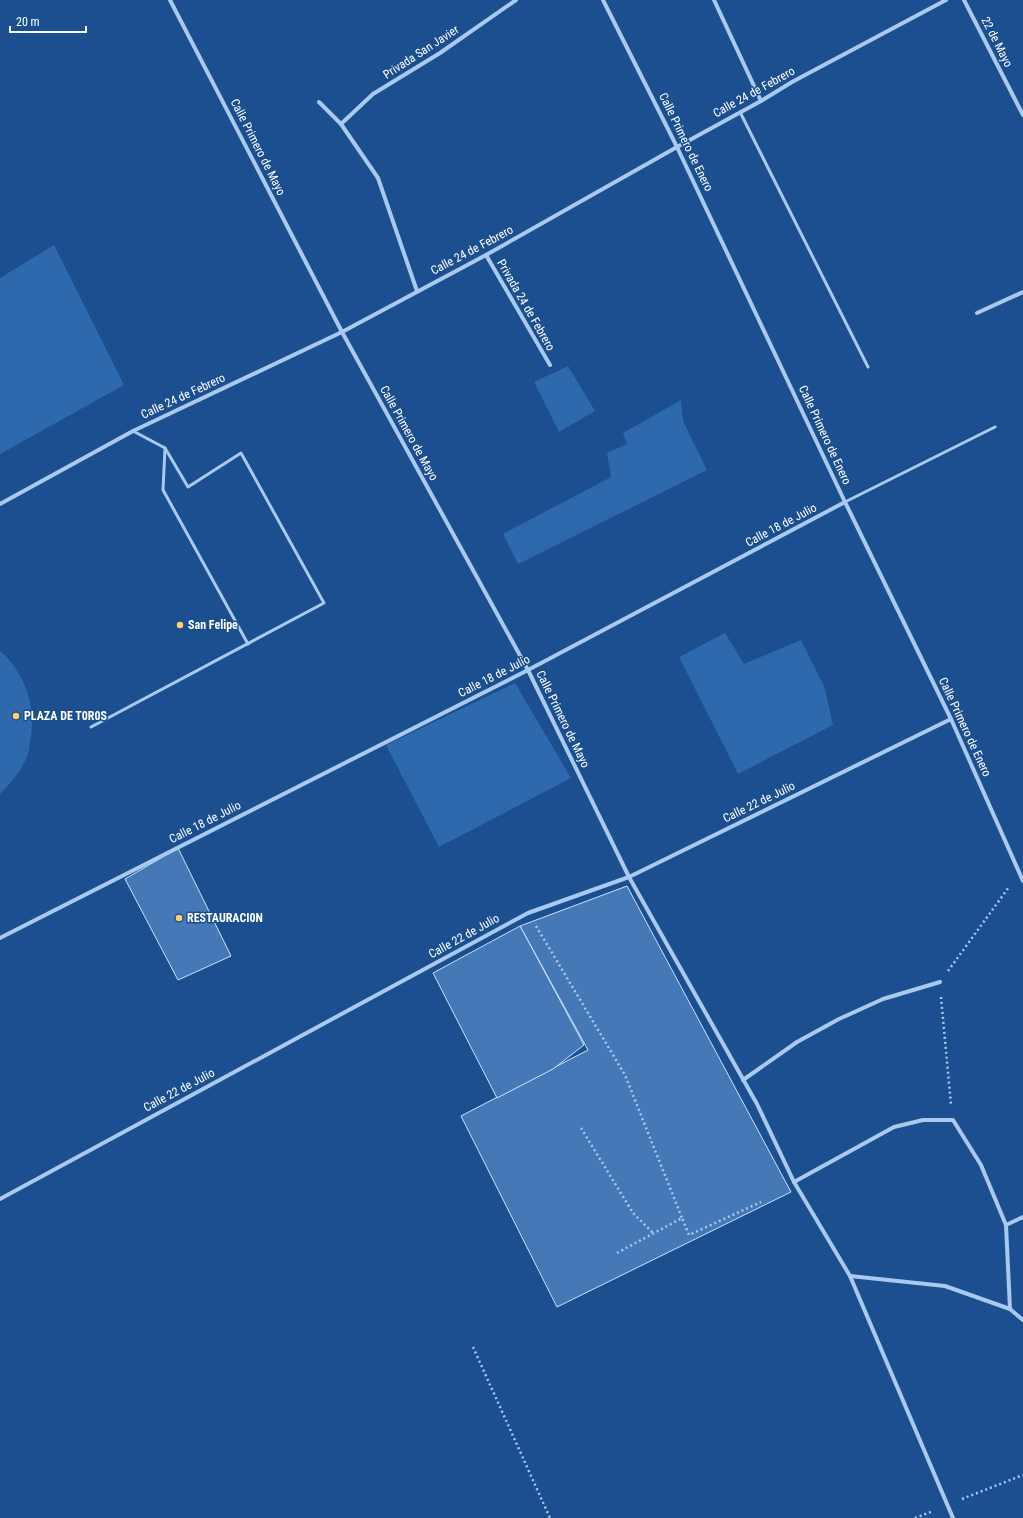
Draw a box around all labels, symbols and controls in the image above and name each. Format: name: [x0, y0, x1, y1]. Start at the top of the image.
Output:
scale bar: [10, 8, 86, 34]
text: 20 m: [16, 15, 40, 29]
street label: 22 de Mayo: [978, 15, 1016, 69]
street label: Privada San Javier: [381, 22, 462, 82]
street label: Calle 24 de Febrero: [711, 64, 797, 120]
street label: Calle Primero de Enero: [656, 90, 716, 194]
street label: Calle Primero de Mayo: [228, 96, 288, 198]
street label: Calle 24 de Febrero: [428, 222, 516, 278]
street label: Privada 24 de Febrero: [494, 257, 558, 353]
street label: Calle 24 de Febrero: [139, 370, 227, 422]
street label: Calle Primero de Mayo: [377, 383, 441, 483]
street label: Calle Primero de Enero: [796, 383, 854, 487]
street label: Calle 18 de Julio: [743, 500, 819, 550]
place label: San Felipe: [188, 618, 238, 632]
marker: San Felipe: [175, 620, 185, 630]
street label: Calle 18 de Julio: [456, 652, 532, 700]
street label: Calle Primero de Mayo: [533, 668, 593, 770]
street label: Calle Primero de Enero: [936, 675, 994, 779]
place label: PLAZA DE T0R0S: [24, 709, 108, 723]
marker: PLAZA DE T0R0S: [11, 711, 21, 721]
street label: Calle 22 de Julio: [721, 778, 797, 826]
street label: Calle 18 de Julio: [167, 798, 243, 846]
place label: RESTAURACI0N: [187, 911, 263, 925]
street label: Calle 22 de Julio: [426, 911, 502, 961]
marker: RESTAURACI0N: [174, 913, 184, 923]
street label: Calle 22 de Julio: [141, 1065, 217, 1115]

